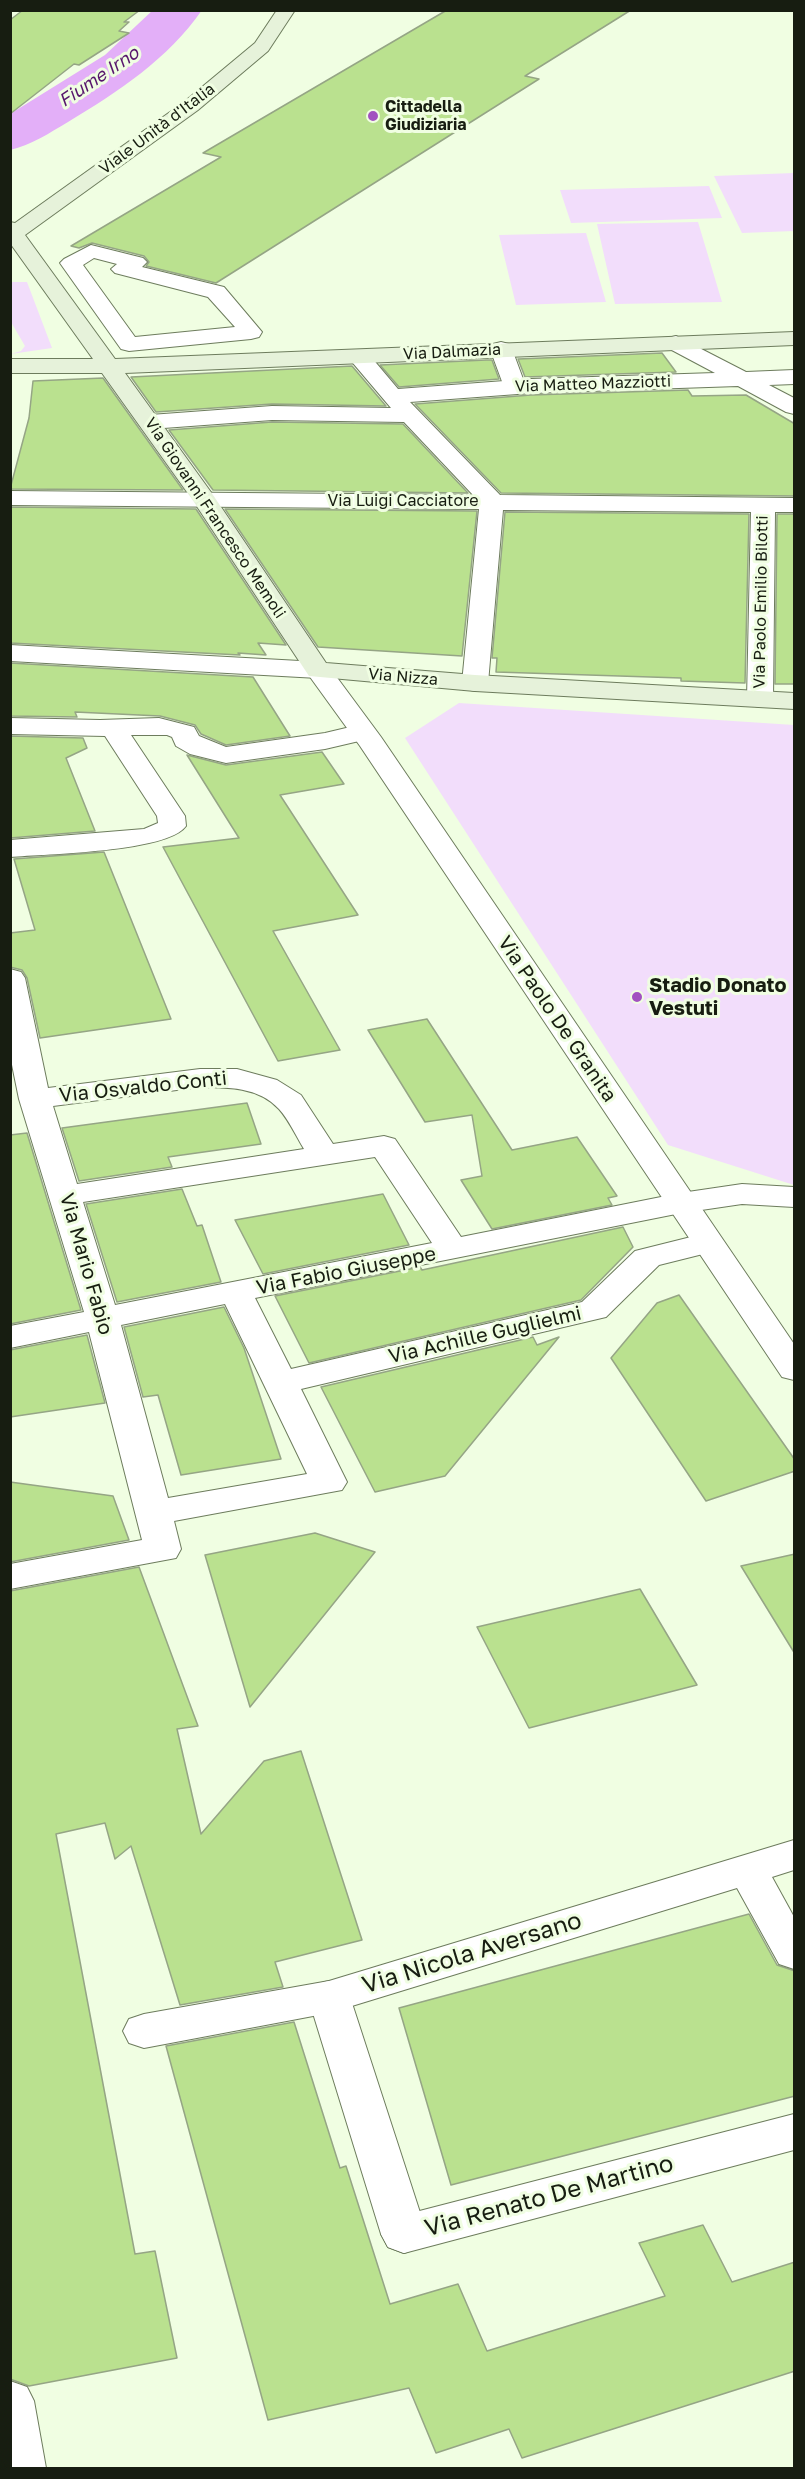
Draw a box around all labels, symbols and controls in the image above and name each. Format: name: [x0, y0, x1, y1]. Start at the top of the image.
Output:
water label: Fiume Irno: [55, 42, 143, 112]
street label: Viale Unità d'Italia: [95, 79, 219, 179]
place label: Cittadella Giudiziaria: [385, 97, 467, 135]
marker: Cittadella Giudiziaria: [366, 109, 380, 123]
street label: Via Dalmazia: [403, 340, 501, 364]
street label: Via Matteo Mazziotti: [515, 372, 671, 396]
street label: Via Giovanni Francesco Memoli: [141, 414, 289, 622]
street label: Via Luigi Cacciatore: [328, 491, 478, 511]
street label: Via Paolo Emilio Bilotti: [750, 515, 772, 689]
street label: Via Nizza: [367, 664, 439, 690]
street label: Via Paolo De Granita: [493, 931, 621, 1107]
place label: Stadio Donato Vestuti: [649, 974, 787, 1021]
marker: Stadio Donato Vestuti: [630, 990, 644, 1004]
street label: Via Osvaldo Conti: [58, 1066, 228, 1108]
street label: Via Mario Fabio: [54, 1190, 118, 1338]
street label: Via Fabio Giuseppe: [254, 1242, 438, 1300]
street label: Via Achille Guglielmi: [386, 1301, 584, 1369]
street label: Via Nicola Aversano: [359, 1906, 585, 2000]
street label: Via Renato De Martino: [422, 2149, 676, 2243]

